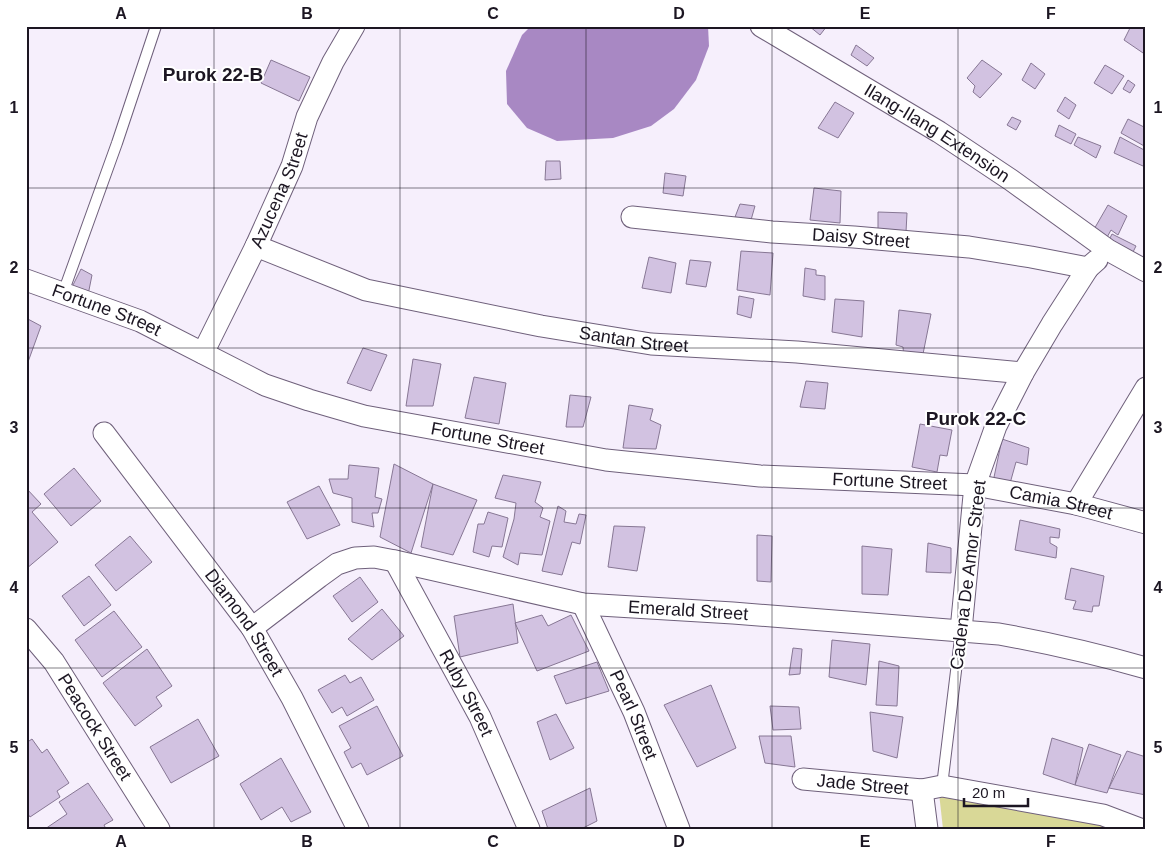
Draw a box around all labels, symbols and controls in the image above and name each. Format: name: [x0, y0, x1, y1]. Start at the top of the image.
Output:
text: A: [115, 5, 127, 22]
text: B: [301, 5, 313, 22]
text: C: [487, 5, 499, 22]
text: D: [673, 5, 685, 22]
text: E: [860, 5, 871, 22]
text: F: [1046, 5, 1056, 22]
district label: Purok 22-B: [163, 64, 263, 85]
street label: Ilang-Ilang Extension: [861, 80, 1014, 186]
text: 1: [10, 99, 19, 116]
text: 1: [1154, 99, 1163, 116]
street label: Azucena Street: [246, 130, 312, 251]
street label: Daisy Street: [811, 224, 911, 252]
text: 2: [10, 259, 19, 276]
text: 2: [1154, 259, 1163, 276]
street label: Fortune Street: [49, 280, 165, 340]
street label: Santan Street: [578, 322, 689, 356]
district label: Purok 22-C: [926, 408, 1026, 429]
street label: Fortune Street: [429, 418, 546, 459]
text: 3: [10, 419, 19, 436]
text: 3: [1154, 419, 1163, 436]
street label: Fortune Street: [832, 469, 948, 494]
street label: Cadena De Amor Street: [946, 479, 990, 671]
street label: Camia Street: [1008, 482, 1115, 523]
street label: Diamond Street: [201, 565, 287, 680]
text: 4: [10, 579, 19, 596]
text: 4: [1154, 579, 1163, 596]
street label: Emerald Street: [628, 597, 749, 624]
street label: Ruby Street: [435, 646, 497, 739]
street label: Pearl Street: [606, 667, 661, 762]
street label: Peacock Street: [54, 670, 136, 784]
text: 5: [10, 739, 19, 756]
text: 5: [1154, 739, 1163, 756]
street label: Jade Street: [816, 770, 910, 799]
scale bar: [964, 775, 1028, 807]
text: 20 m: [972, 784, 1005, 801]
text: A: [115, 833, 127, 850]
text: B: [301, 833, 313, 850]
text: C: [487, 833, 499, 850]
text: D: [673, 833, 685, 850]
text: E: [860, 833, 871, 850]
text: F: [1046, 833, 1056, 850]

